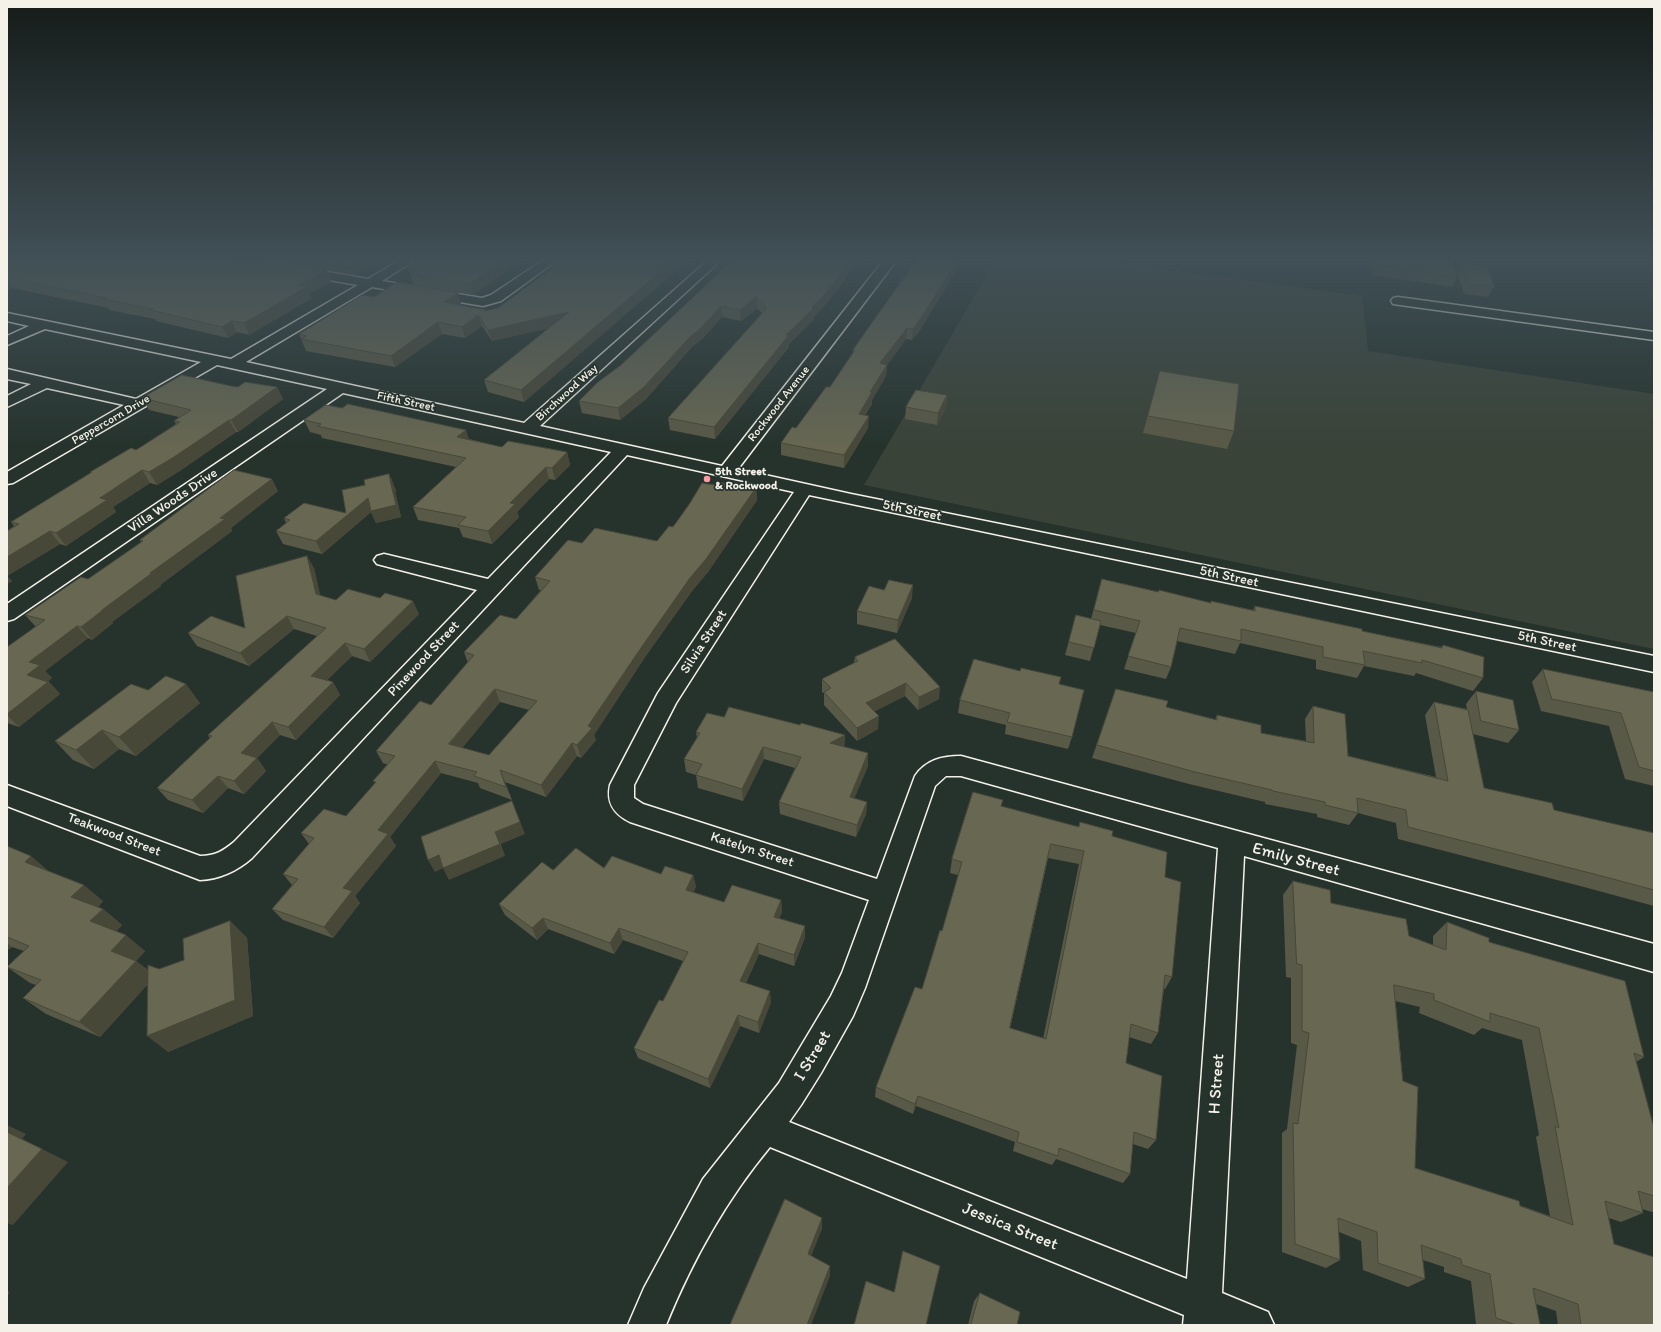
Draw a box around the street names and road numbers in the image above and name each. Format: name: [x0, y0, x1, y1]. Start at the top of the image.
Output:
street label: Birchwood Way: [533, 361, 601, 425]
street label: Rockwood Avenue: [745, 363, 813, 445]
street label: Fifth Street: [376, 389, 436, 415]
street label: Peppercorn Drive: [69, 392, 153, 448]
street label: Villa Woods Drive: [125, 465, 221, 537]
street label: 5th Street: [881, 497, 943, 525]
street label: 5th Street: [1198, 563, 1260, 591]
street label: Silvia Street: [677, 607, 731, 677]
street label: Pinewood Street: [385, 618, 463, 700]
street label: 5th Street: [1516, 628, 1578, 656]
street label: Teakwood Street: [65, 809, 163, 861]
street label: Katelyn Street: [708, 829, 796, 871]
street label: Emily Street: [1250, 839, 1342, 881]
street label: I Street: [790, 1027, 836, 1085]
street label: H Street: [1205, 1053, 1229, 1115]
street label: Jessica Street: [959, 1199, 1061, 1255]

